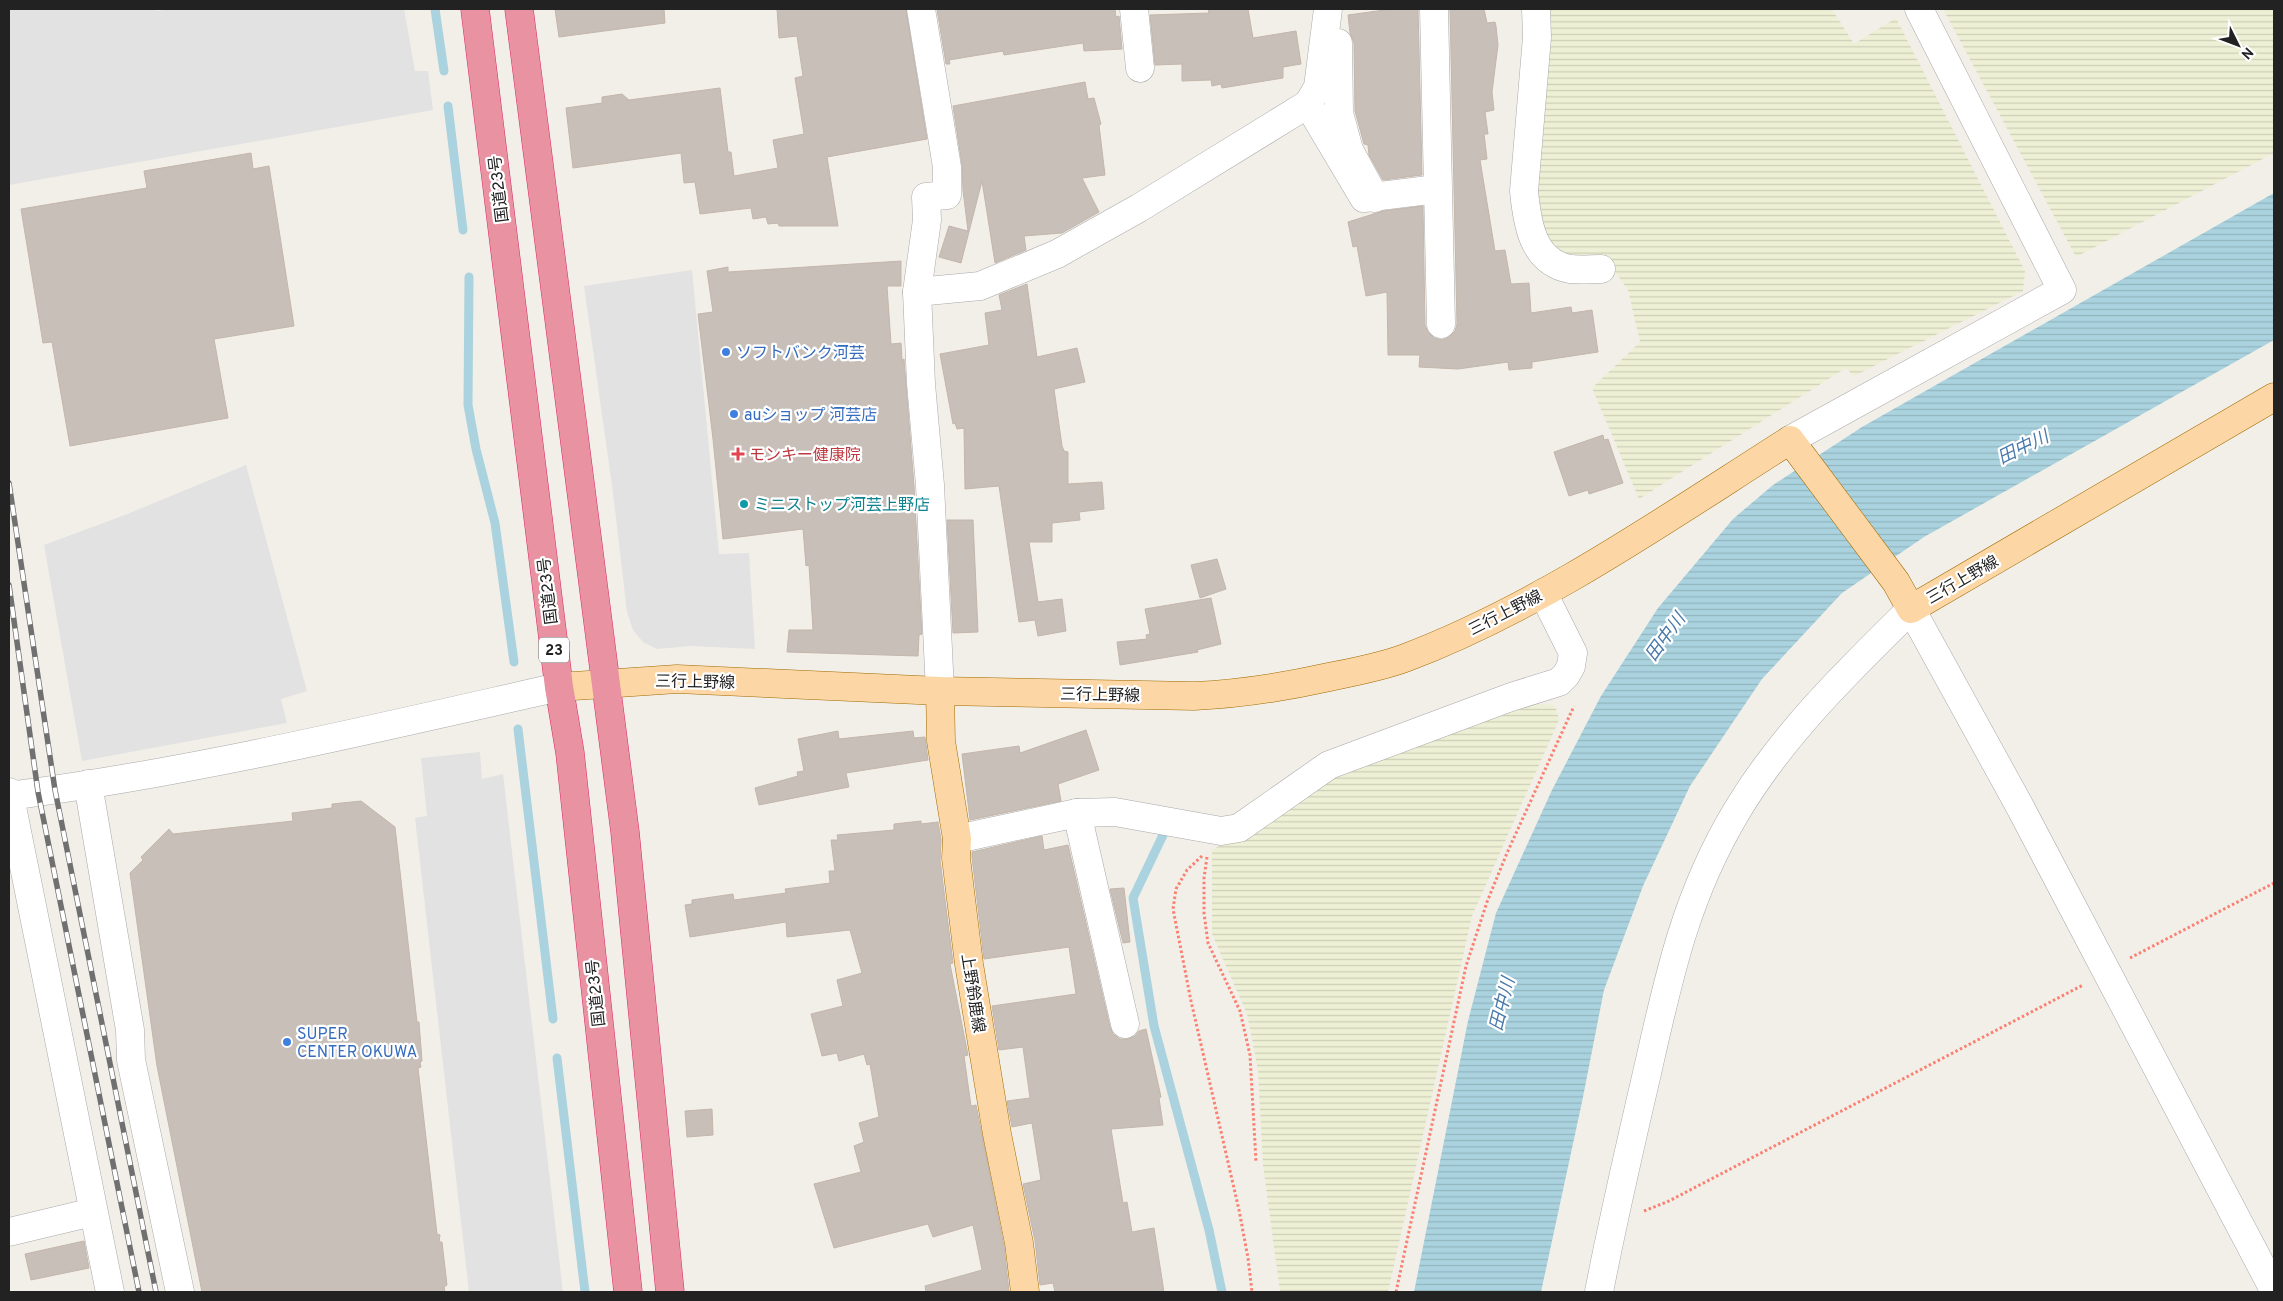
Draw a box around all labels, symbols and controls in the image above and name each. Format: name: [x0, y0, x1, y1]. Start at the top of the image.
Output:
north arrow: [2213, 20, 2263, 70]
text: N: [2237, 43, 2256, 62]
street label: 国道23号: [486, 154, 514, 223]
place label: ソフトバンク河芸: [736, 344, 865, 364]
marker: ソフトバンク河芸: [720, 346, 732, 358]
place label: auショップ 河芸店: [744, 406, 877, 426]
marker: auショップ 河芸店: [728, 408, 740, 420]
water label: 田中川: [1994, 425, 2055, 471]
place label: モンキー健康院: [749, 446, 861, 466]
marker: モンキー健康院: [731, 447, 745, 461]
place label: ミニストップ河芸上野店: [754, 496, 930, 516]
marker: ミニストップ河芸上野店: [738, 498, 750, 510]
street label: 三行上野線: [1923, 552, 2003, 609]
street label: 国道23号: [535, 556, 563, 625]
street label: 三行上野線: [1466, 587, 1546, 641]
water label: 田中川: [1641, 608, 1693, 666]
road number: 23: [539, 638, 569, 662]
street label: 三行上野線: [655, 672, 735, 694]
street label: 三行上野線: [1060, 685, 1140, 707]
street label: 上野鈴鹿線: [956, 952, 988, 1034]
street label: 国道23号: [584, 958, 610, 1027]
water label: 田中川: [1486, 973, 1522, 1033]
place label: SUPER CENTER OKUWA: [297, 1025, 418, 1063]
marker: SUPER CENTER OKUWA: [281, 1036, 293, 1048]

